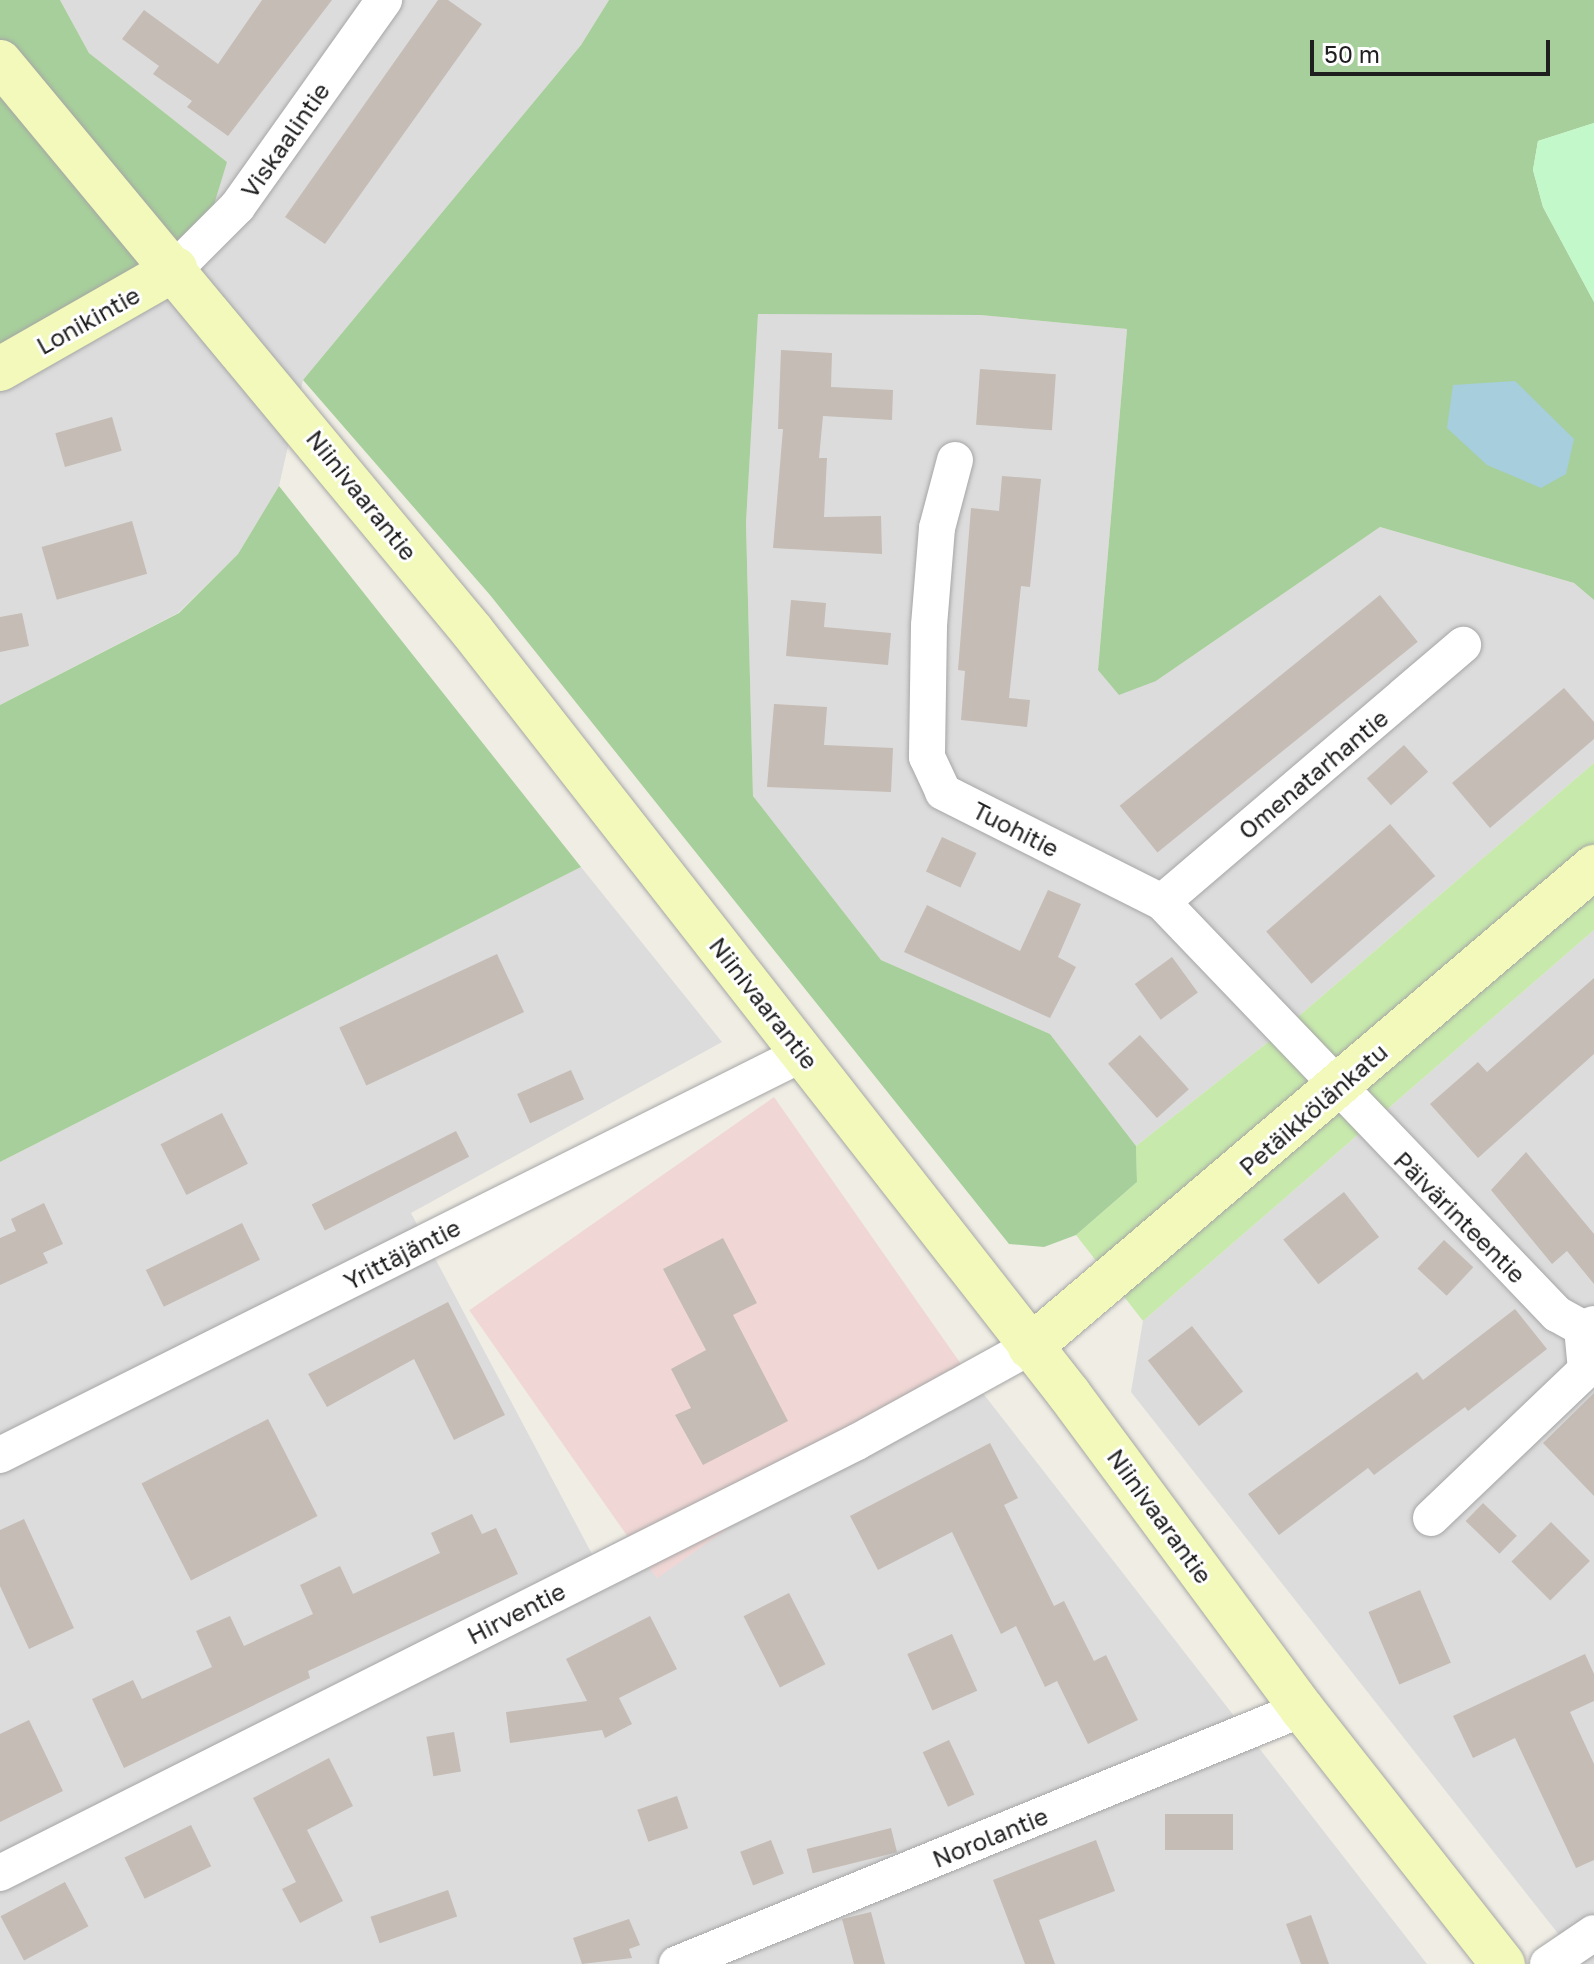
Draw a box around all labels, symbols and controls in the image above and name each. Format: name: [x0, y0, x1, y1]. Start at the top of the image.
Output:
scale bar: [1314, 24, 1554, 74]
text: 50 m: [1324, 39, 1380, 68]
street label: Viskaalintie: [235, 77, 335, 203]
street label: Lonikintie: [31, 280, 145, 360]
street label: Niinivaarantie: [301, 424, 423, 566]
street label: Omenatarhantie: [1232, 703, 1394, 845]
street label: Tuohitie: [968, 795, 1064, 863]
street label: Niinivaarantie: [704, 931, 824, 1075]
street label: Petäikkölänkatu: [1233, 1037, 1393, 1181]
street label: Päivärinteentie: [1388, 1145, 1532, 1289]
street label: Yrittäjäntie: [339, 1212, 465, 1296]
street label: Niinivaarantie: [1102, 1443, 1218, 1589]
street label: Hirventie: [462, 1576, 570, 1650]
street label: Norolantie: [928, 1801, 1052, 1873]

